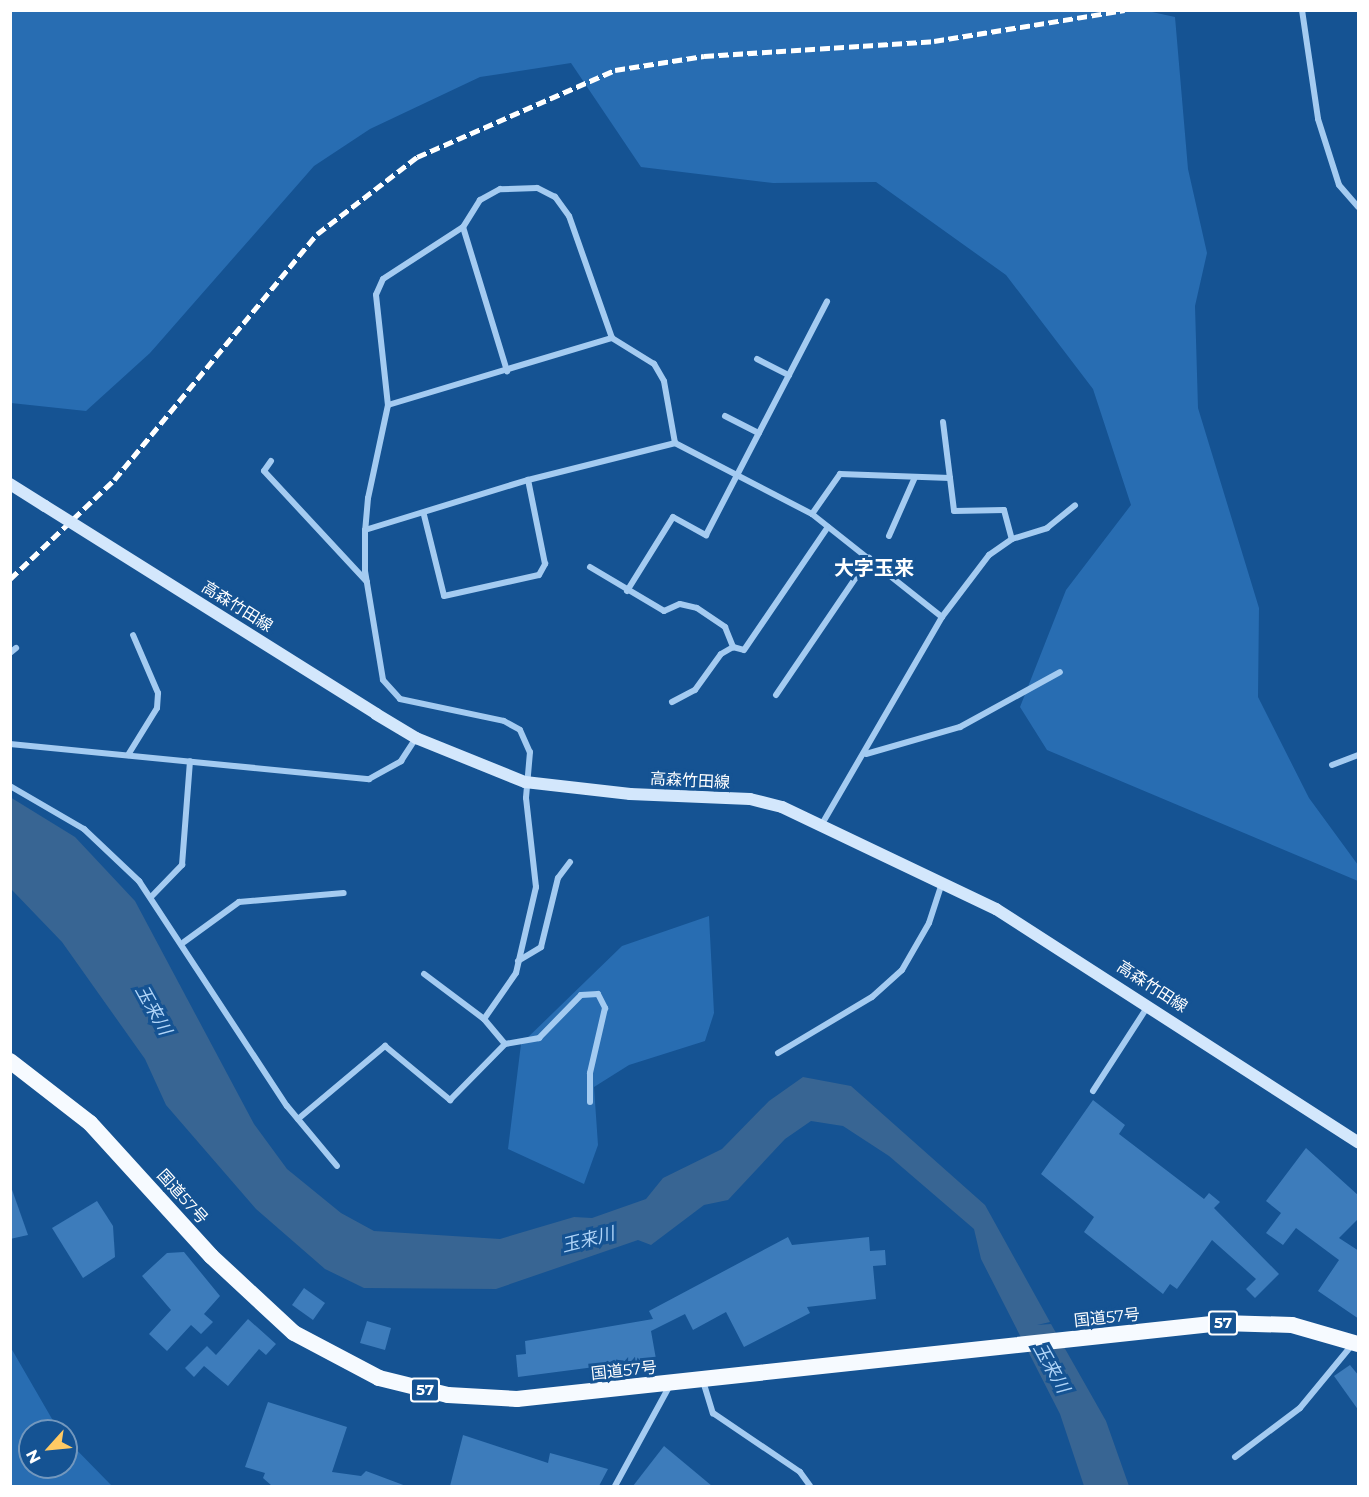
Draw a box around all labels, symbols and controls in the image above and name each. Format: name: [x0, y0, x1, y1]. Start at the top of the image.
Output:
district label: 大字玉来: [834, 556, 914, 580]
street label: 高森竹田線: [198, 578, 276, 636]
street label: 高森竹田線: [650, 769, 730, 793]
street label: 高森竹田線: [1113, 957, 1191, 1017]
water label: 玉来川: [130, 981, 176, 1039]
street label: 国道57号: [153, 1166, 211, 1228]
water label: 玉来川: [559, 1223, 617, 1257]
street label: 国道57号: [1073, 1305, 1141, 1331]
road number: 57: [1206, 1311, 1240, 1335]
water label: 玉来川: [1028, 1339, 1074, 1397]
street label: 国道57号: [590, 1358, 658, 1384]
road number: 57: [408, 1378, 442, 1402]
north arrow: [18, 1419, 78, 1479]
text: N: [22, 1446, 45, 1467]

